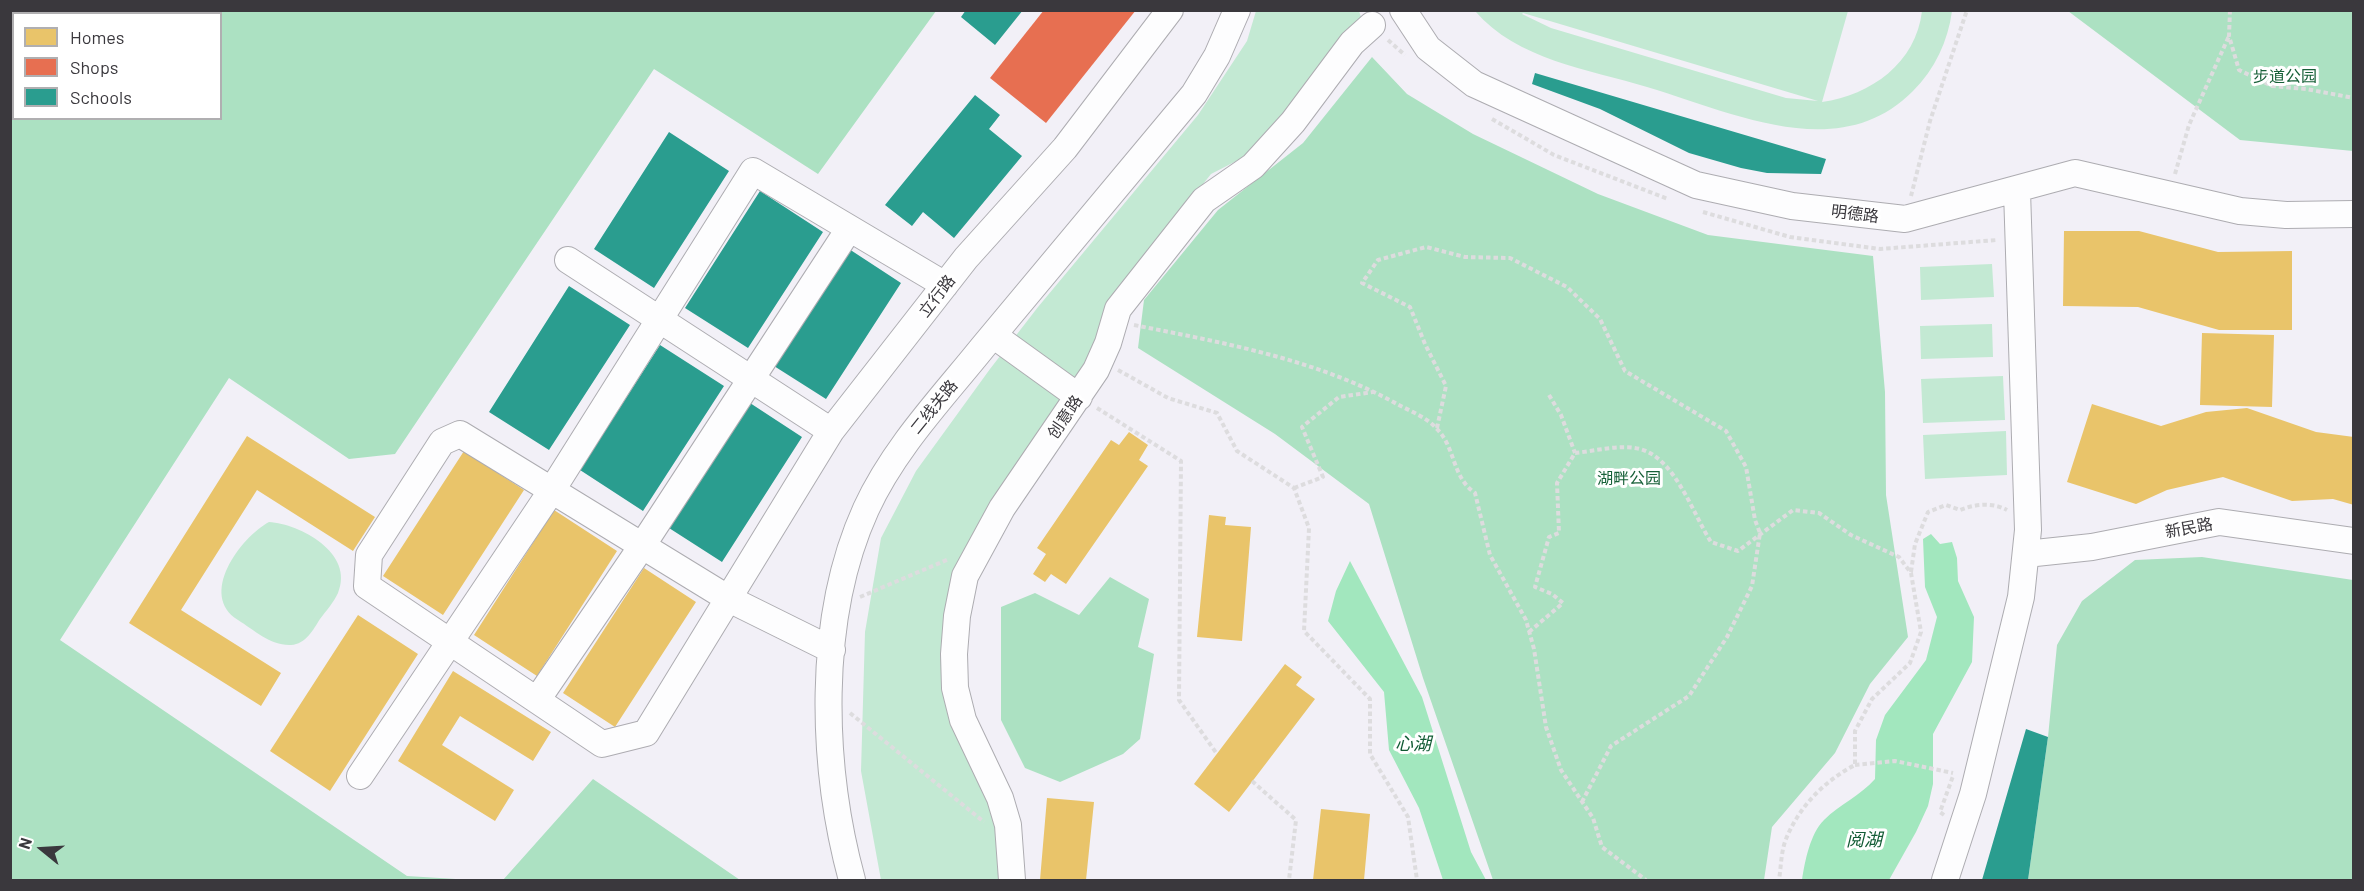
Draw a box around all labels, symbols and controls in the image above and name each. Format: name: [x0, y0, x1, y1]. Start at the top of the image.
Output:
legend: [12, 12, 222, 120]
text: Homes: [70, 26, 124, 48]
text: Shops: [70, 56, 119, 78]
park label: 步道公园: [2253, 67, 2317, 87]
text: Schools: [70, 86, 132, 108]
street label: 明德路: [1830, 202, 1880, 226]
street label: 立行路: [915, 271, 959, 321]
street label: 二线关路: [906, 376, 962, 438]
street label: 创意路: [1044, 392, 1086, 442]
park label: 湖畔公园: [1597, 469, 1661, 489]
street label: 新民路: [2164, 514, 2214, 542]
water label: 心湖: [1395, 733, 1431, 755]
north arrow: [12, 819, 72, 879]
water label: 阅湖: [1846, 829, 1882, 851]
text: N: [14, 835, 35, 851]

